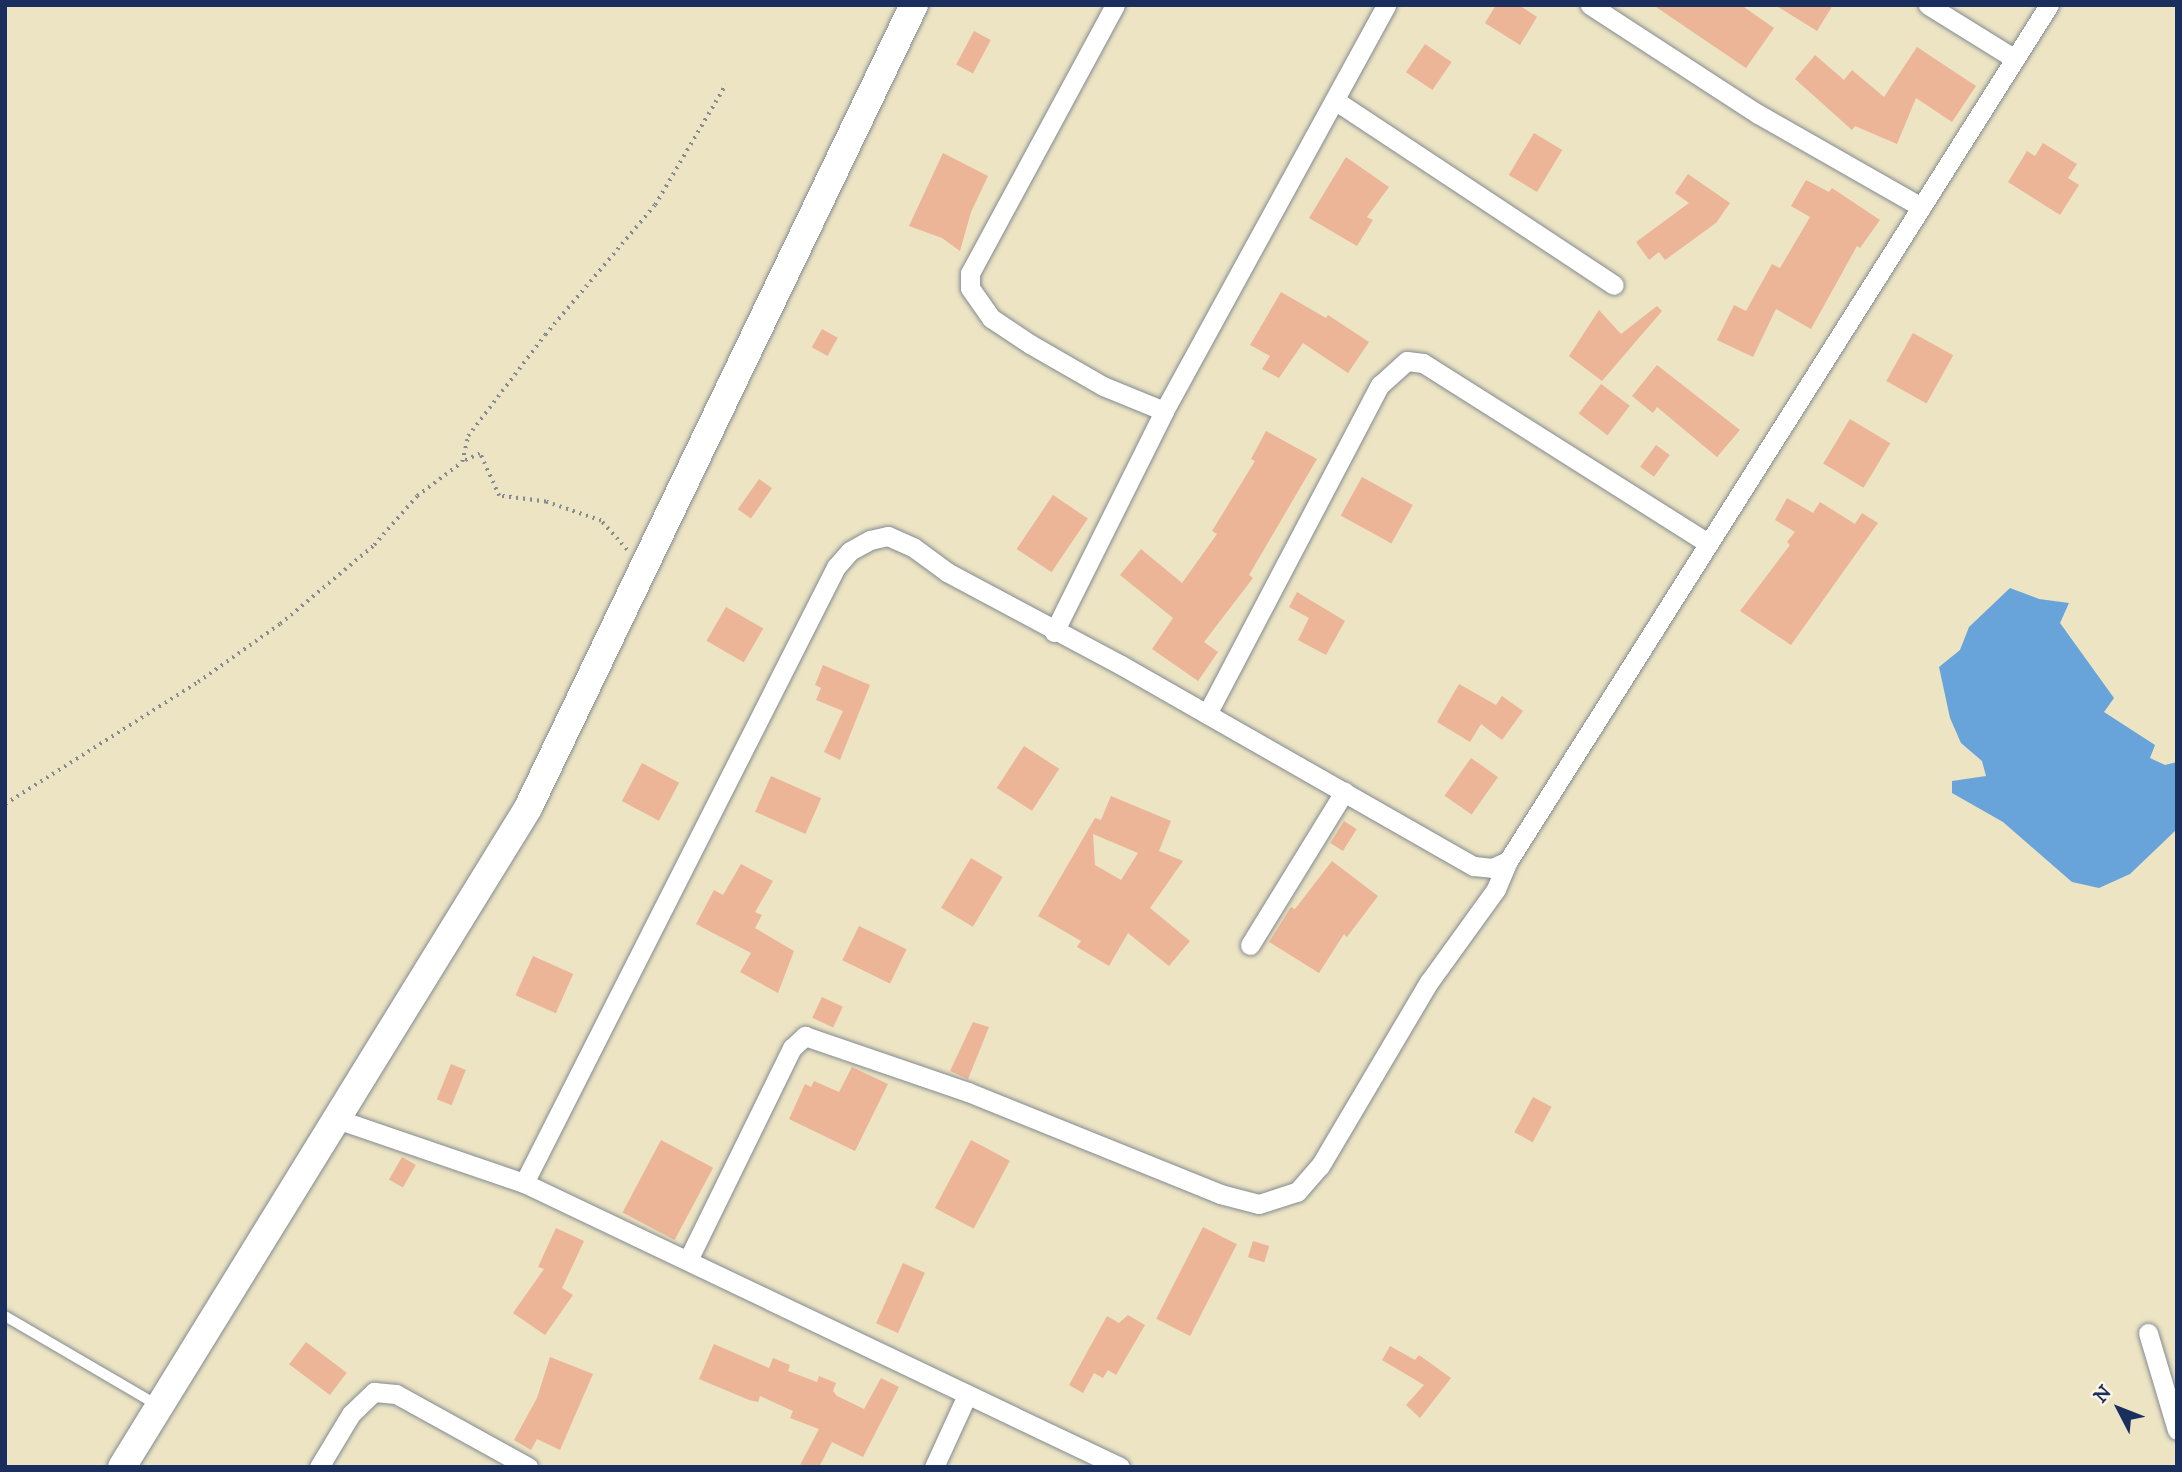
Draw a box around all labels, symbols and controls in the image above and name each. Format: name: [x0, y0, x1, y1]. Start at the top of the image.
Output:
north arrow: [2084, 1374, 2154, 1444]
text: N: [2089, 1381, 2117, 1408]

